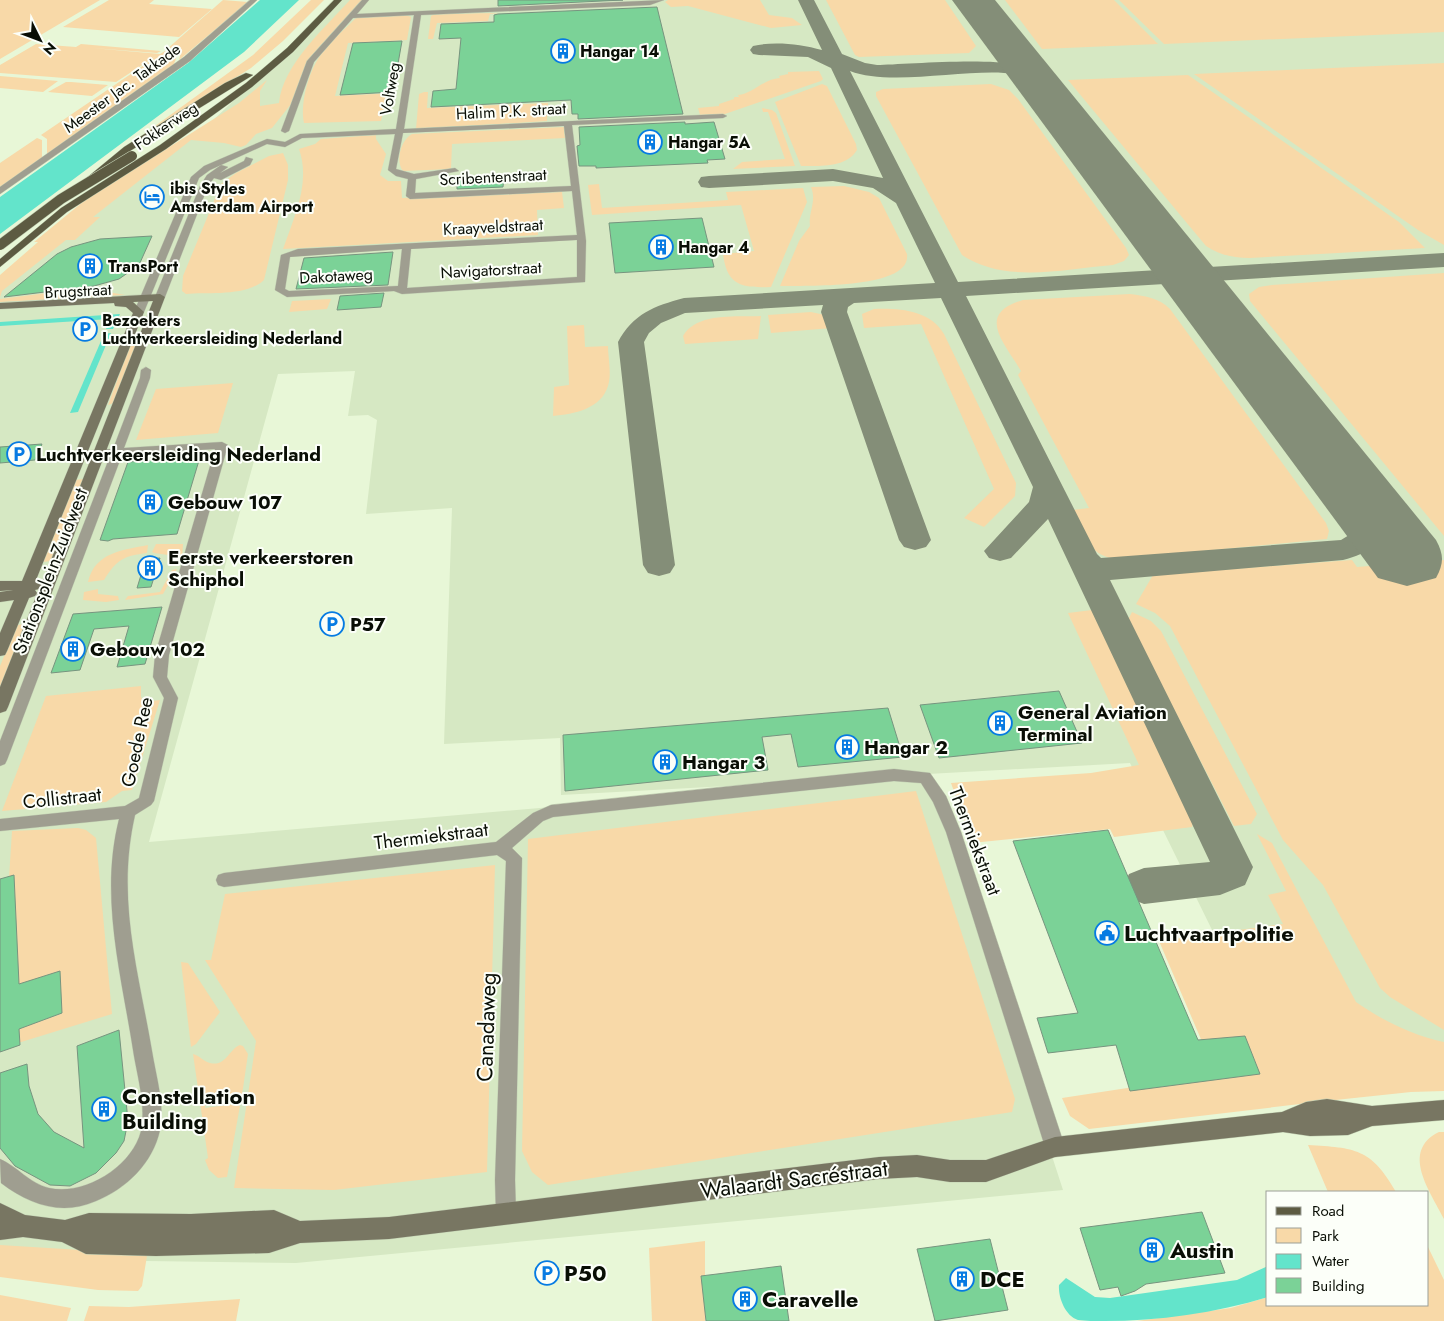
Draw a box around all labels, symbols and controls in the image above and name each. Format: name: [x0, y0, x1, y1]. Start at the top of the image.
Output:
north arrow: [15, 15, 65, 65]
text: N: [39, 38, 61, 60]
street label: Meester Jac. Takkade: [59, 38, 185, 138]
building icon: Hangar 14: [550, 38, 576, 64]
place label: Hangar 14: [580, 40, 659, 63]
street label: Voltweg: [374, 61, 406, 117]
street label: Fokkerweg: [130, 96, 202, 156]
street label: Halim P.K. straat: [455, 97, 567, 125]
building icon: Hangar 5A: [637, 129, 663, 155]
place label: Hangar 5A: [668, 131, 750, 154]
street label: Scribentenstraat: [439, 163, 547, 191]
place label: ibis Styles Amsterdam Airport: [169, 177, 314, 218]
hotel icon: ibis Styles Amsterdam Airport: [139, 184, 165, 210]
street label: Kraayveldstraat: [442, 213, 544, 241]
building icon: Hangar 4: [648, 234, 674, 260]
place label: Hangar 4: [678, 236, 749, 259]
building icon: TransPort: [77, 253, 103, 279]
place label: TransPort: [108, 255, 179, 278]
street label: Navigatorstraat: [440, 256, 542, 284]
street label: Dakotaweg: [299, 263, 373, 289]
street label: Brugstraat: [44, 278, 112, 304]
place label: Bezoekers Luchtverkeersleiding Nederland: [102, 309, 342, 350]
parking icon: Bezoekers Luchtverkeersleiding Nederland: [72, 316, 98, 342]
parking icon: Luchtverkeersleiding Nederland: [6, 441, 32, 467]
place label: Luchtverkeersleiding Nederland: [36, 441, 321, 468]
street label: Stationsplein-Zuidwest: [6, 484, 94, 658]
building icon: Gebouw 107: [137, 489, 163, 515]
place label: Gebouw 107: [168, 489, 283, 516]
place label: Eerste verkeerstoren Schiphol: [168, 544, 353, 593]
building icon: Eerste verkeerstoren Schiphol: [137, 555, 163, 581]
parking icon: P57: [319, 611, 345, 637]
place label: P57: [350, 611, 386, 638]
building icon: Gebouw 102: [60, 636, 86, 662]
place label: Gebouw 102: [90, 636, 205, 663]
street label: Goede Ree: [114, 694, 160, 790]
place label: General Aviation Terminal: [1018, 699, 1167, 748]
building icon: General Aviation Terminal: [987, 710, 1013, 736]
building icon: Hangar 2: [834, 734, 860, 760]
place label: Hangar 2: [864, 734, 948, 761]
building icon: Hangar 3: [652, 749, 678, 775]
place label: Hangar 3: [682, 749, 765, 776]
street label: Collistraat: [21, 780, 103, 816]
street label: Thermiekstraat: [942, 783, 1008, 900]
street label: Thermiekstraat: [372, 816, 490, 856]
place label: Luchtvaartpolitie: [1124, 917, 1294, 949]
public building icon: Luchtvaartpolitie: [1094, 920, 1120, 946]
street label: Canadaweg: [468, 972, 504, 1082]
place label: Constellation Building: [122, 1080, 255, 1137]
building icon: Constellation Building: [91, 1096, 117, 1122]
street label: Walaardt Sacréstraat: [699, 1152, 890, 1206]
legend: [1266, 1191, 1429, 1306]
text: Road: [1312, 1200, 1344, 1222]
text: Park: [1312, 1225, 1339, 1247]
place label: Austin: [1169, 1234, 1234, 1266]
building icon: Austin: [1139, 1237, 1165, 1263]
text: Water: [1312, 1250, 1350, 1272]
place label: P50: [564, 1257, 606, 1289]
parking icon: P50: [534, 1260, 560, 1286]
place label: DCE: [980, 1263, 1025, 1295]
building icon: DCE: [949, 1266, 975, 1292]
text: Building: [1312, 1275, 1364, 1297]
place label: Caravelle: [762, 1283, 858, 1315]
building icon: Caravelle: [732, 1286, 758, 1312]

